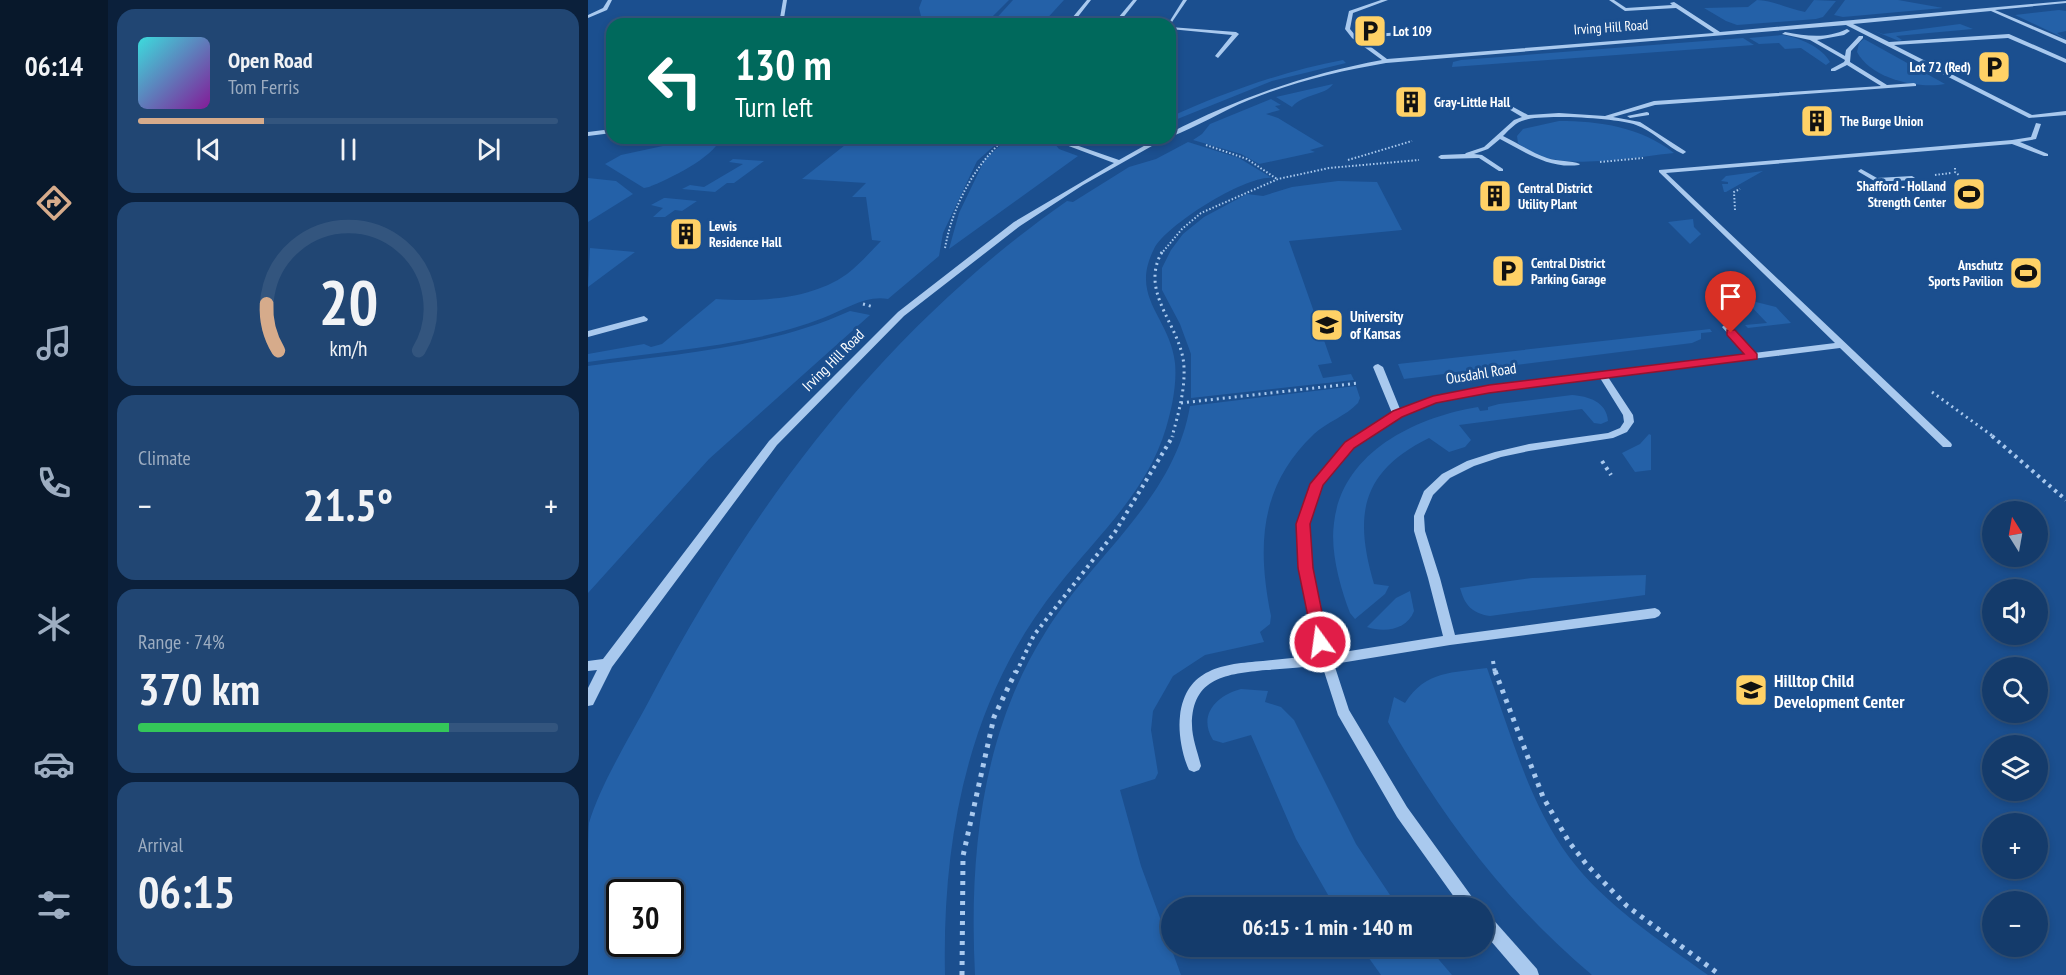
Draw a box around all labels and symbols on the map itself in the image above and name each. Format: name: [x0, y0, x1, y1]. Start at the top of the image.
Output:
parking icon: Lot 109: [1352, 13, 1388, 49]
street label: Irving Hill Road: [1573, 15, 1649, 39]
place label: Lot 109: [1393, 22, 1432, 40]
parking icon: Lot 72 (Red): [1976, 49, 2012, 85]
place label: Lot 72 (Red): [1910, 58, 1971, 76]
building icon: Gray-Little Hall: [1393, 84, 1429, 120]
place label: Gray-Little Hall: [1434, 93, 1511, 111]
building icon: The Burge Union: [1799, 103, 1835, 139]
place label: The Burge Union: [1840, 112, 1923, 130]
sports icon: Shafford - Holland Strength Center: [1951, 176, 1987, 212]
place label: Shafford - Holland Strength Center: [1857, 177, 1947, 211]
building icon: Central District Utility Plant: [1477, 178, 1513, 214]
place label: Central District Utility Plant: [1518, 179, 1592, 213]
building icon: Lewis Residence Hall: [668, 216, 704, 252]
place label: Lewis Residence Hall: [709, 217, 782, 251]
parking icon: Central District Parking Garage: [1490, 253, 1526, 289]
place label: Central District Parking Garage: [1531, 254, 1606, 288]
sports icon: Anschutz Sports Pavilion: [2008, 255, 2044, 291]
place label: Anschutz Sports Pavilion: [1928, 256, 2003, 290]
pin: [1705, 271, 1756, 333]
school or university icon: University of Kansas: [1309, 307, 1345, 343]
place label: University of Kansas: [1350, 307, 1404, 343]
street label: Irving Hill Road: [798, 325, 868, 395]
street label: Ousdahl Road: [1444, 358, 1518, 388]
north arrow: [1982, 501, 2048, 567]
position arrow: [1288, 610, 1352, 674]
place label: Hilltop Child Development Center: [1774, 669, 1905, 713]
school or university icon: Hilltop Child Development Center: [1733, 672, 1769, 708]
speed limit sign: 30: [606, 879, 684, 957]

